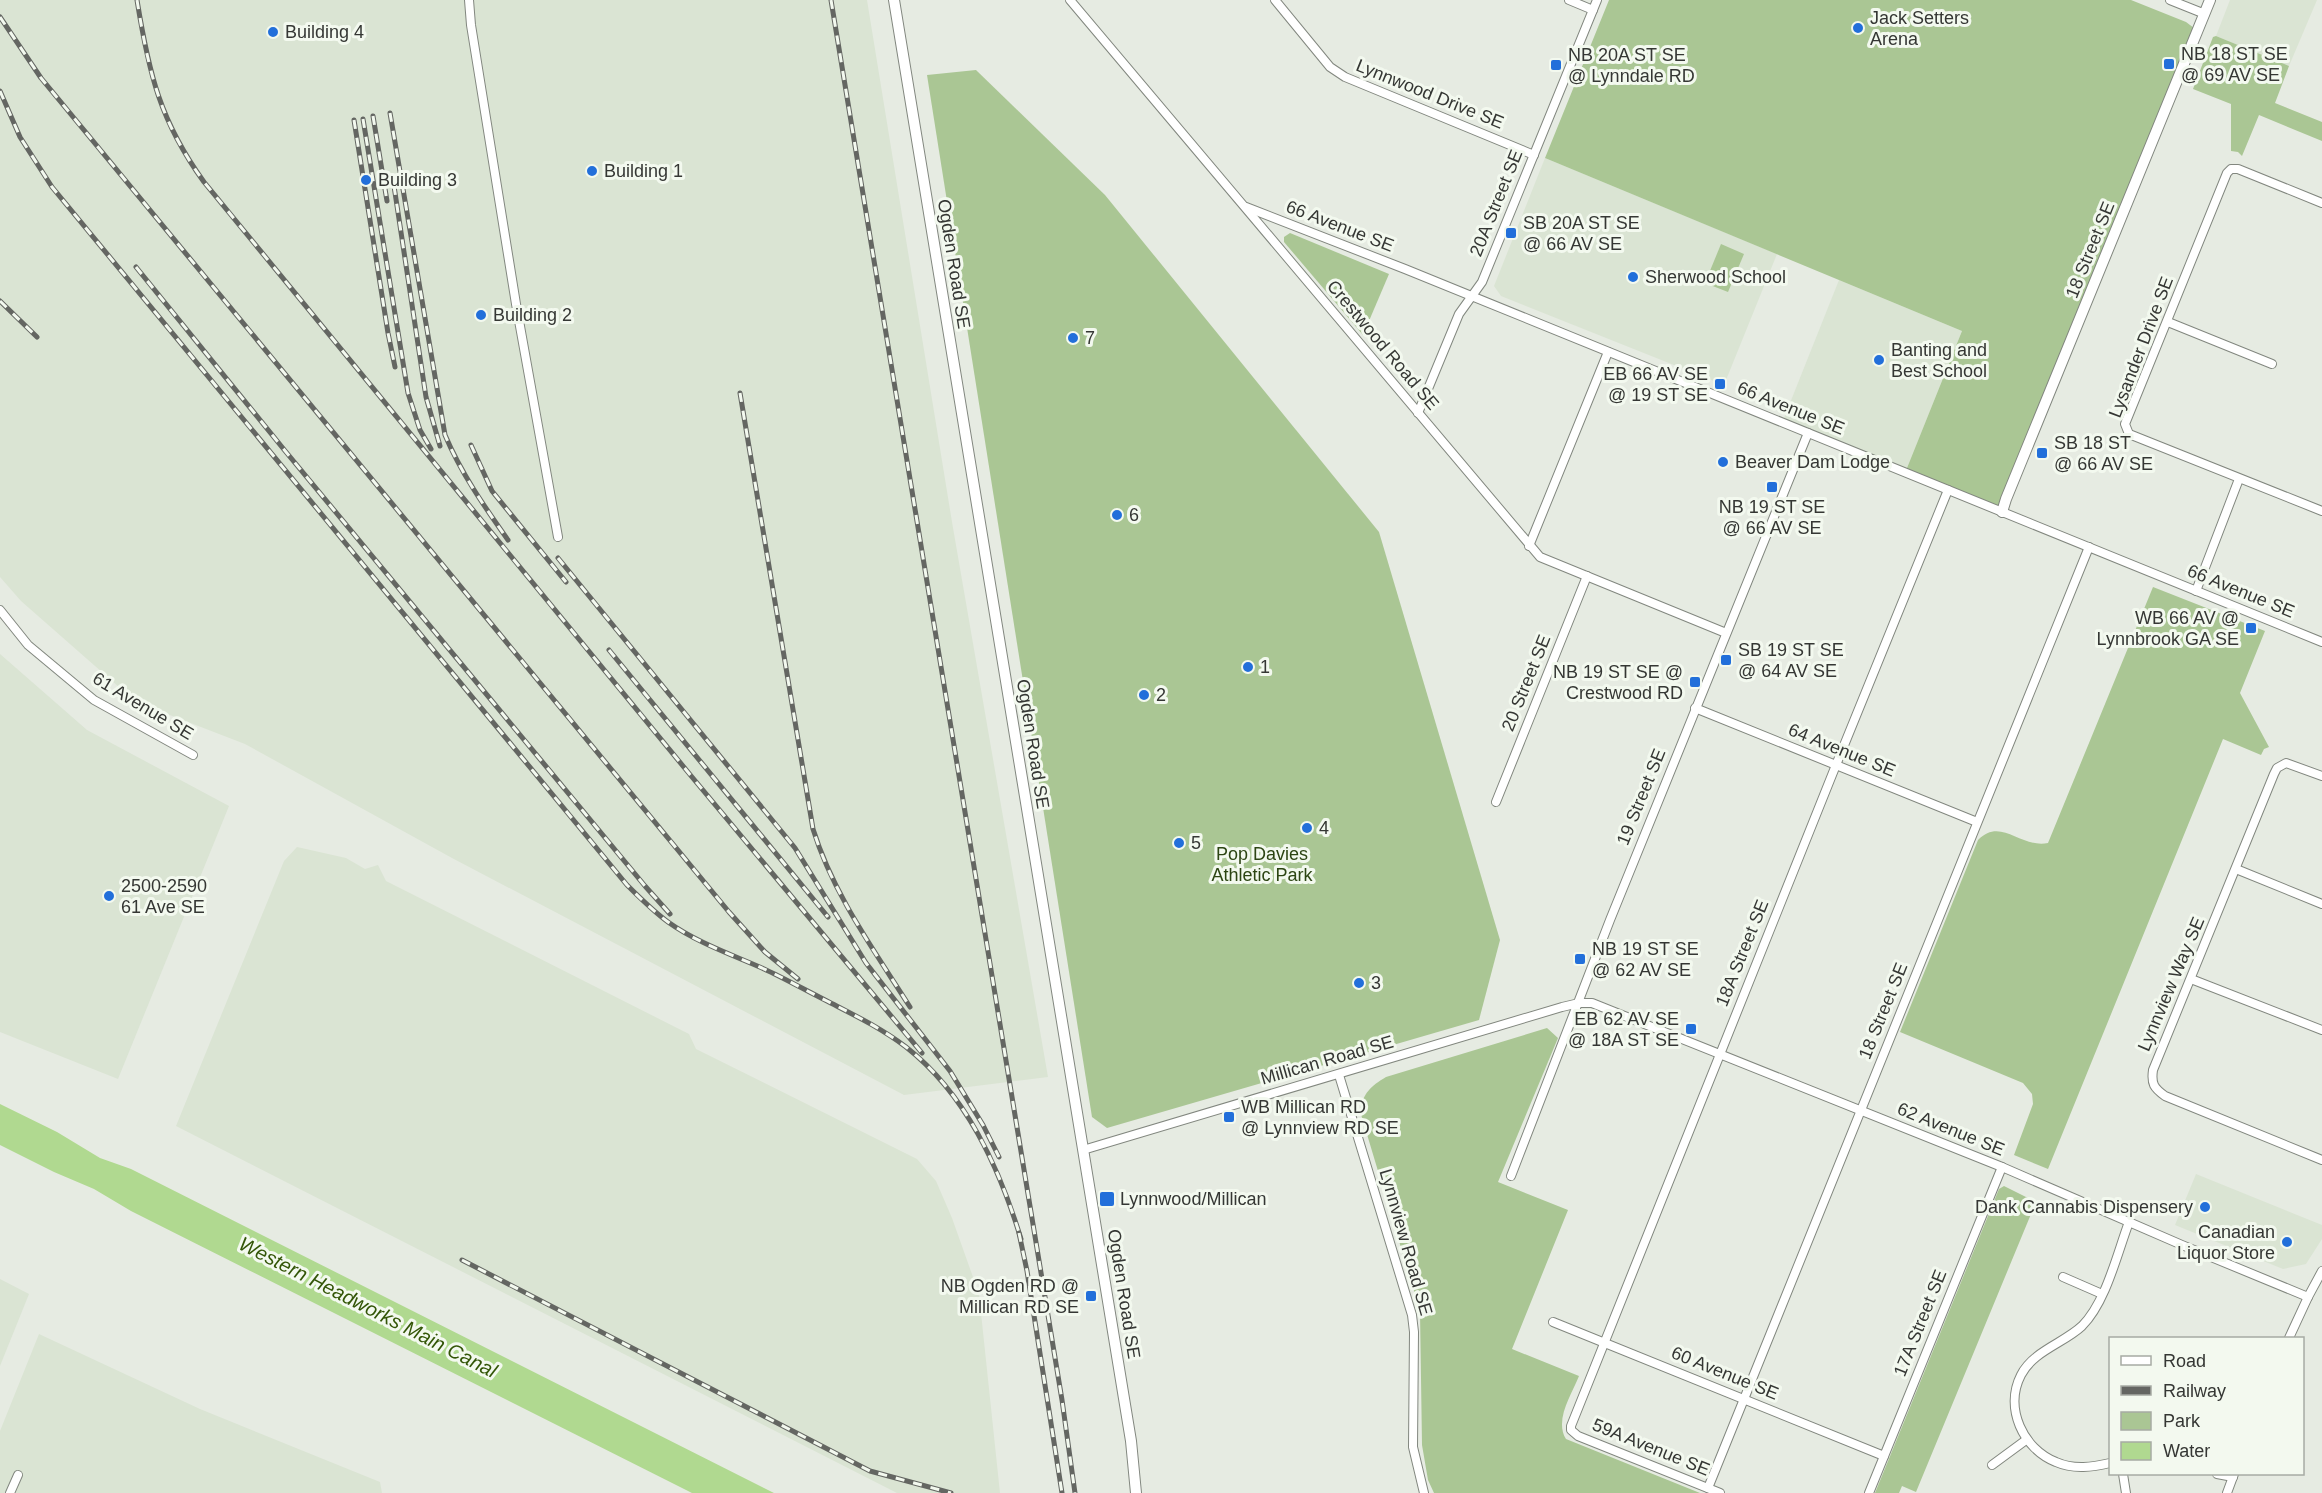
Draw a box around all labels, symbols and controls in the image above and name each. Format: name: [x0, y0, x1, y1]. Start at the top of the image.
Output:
place label: Jack Setters Arena: [1870, 8, 1969, 49]
marker: Jack Setters Arena: [1851, 21, 1865, 35]
place label: Building 4: [285, 22, 364, 42]
marker: Building 4: [266, 25, 280, 39]
place label: NB 18 ST SE @ 69 AV SE: [2181, 44, 2288, 85]
place label: NB 20A ST SE @ Lynndale RD: [1568, 45, 1695, 86]
street label: Lynnwood Drive SE: [1353, 55, 1507, 133]
marker: NB 18 ST SE @ 69 AV SE: [2162, 57, 2176, 71]
marker: NB 20A ST SE @ Lynndale RD: [1549, 58, 1563, 72]
street label: 20A Street SE: [1466, 147, 1526, 259]
place label: Building 1: [604, 161, 683, 181]
marker: Building 1: [585, 164, 599, 178]
place label: Building 3: [378, 170, 457, 190]
marker: Building 3: [359, 173, 373, 187]
street label: 66 Avenue SE: [1283, 196, 1397, 256]
street label: Ogden Road SE: [934, 198, 974, 330]
street label: 18 Street SE: [2062, 199, 2118, 301]
place label: SB 20A ST SE @ 66 AV SE: [1523, 213, 1640, 254]
marker: SB 20A ST SE @ 66 AV SE: [1504, 226, 1518, 240]
place label: Sherwood School: [1645, 267, 1786, 287]
marker: Sherwood School: [1626, 270, 1640, 284]
street label: Lysander Drive SE: [2105, 274, 2177, 420]
street label: Crestwood Road SE: [1323, 276, 1443, 414]
place label: Building 2: [493, 305, 572, 325]
marker: Building 2: [474, 308, 488, 322]
place label: 7: [1085, 328, 1095, 348]
marker: 7: [1066, 331, 1080, 345]
place label: Banting and Best School: [1891, 340, 1987, 381]
marker: Banting and Best School: [1872, 353, 1886, 367]
place label: EB 66 AV SE @ 19 ST SE: [1603, 364, 1708, 405]
marker: EB 66 AV SE @ 19 ST SE: [1713, 377, 1727, 391]
street label: 66 Avenue SE: [1735, 377, 1847, 439]
place label: SB 18 ST @ 66 AV SE: [2054, 433, 2153, 474]
marker: SB 18 ST @ 66 AV SE: [2035, 446, 2049, 460]
place label: Beaver Dam Lodge: [1735, 452, 1890, 472]
marker: Beaver Dam Lodge: [1716, 455, 1730, 469]
marker: NB 19 ST SE @ 66 AV SE: [1765, 480, 1779, 494]
place label: NB 19 ST SE @ 66 AV SE: [1719, 497, 1825, 538]
place label: 6: [1129, 505, 1139, 525]
marker: 6: [1110, 508, 1124, 522]
street label: 66 Avenue SE: [2185, 560, 2297, 622]
place label: WB 66 AV @ Lynnbrook GA SE: [2097, 608, 2239, 649]
marker: WB 66 AV @ Lynnbrook GA SE: [2244, 621, 2258, 635]
street label: 20 Street SE: [1498, 632, 1554, 734]
place label: SB 19 ST SE @ 64 AV SE: [1738, 640, 1844, 681]
marker: SB 19 ST SE @ 64 AV SE: [1719, 653, 1733, 667]
place label: 1: [1260, 657, 1270, 677]
marker: 1: [1241, 660, 1255, 674]
place label: NB 19 ST SE @ Crestwood RD: [1553, 662, 1683, 703]
street label: 61 Avenue SE: [89, 668, 197, 744]
marker: NB 19 ST SE @ Crestwood RD: [1688, 675, 1702, 689]
street label: Ogden Road SE: [1013, 678, 1053, 810]
place label: 2: [1156, 685, 1166, 705]
marker: 2: [1137, 688, 1151, 702]
street label: 64 Avenue SE: [1786, 719, 1898, 781]
street label: 19 Street SE: [1613, 746, 1669, 848]
place label: 4: [1319, 818, 1329, 838]
marker: 4: [1300, 821, 1314, 835]
place label: 5: [1191, 833, 1201, 853]
marker: 5: [1172, 836, 1186, 850]
park label: Pop Davies Athletic Park: [1211, 844, 1314, 885]
place label: 2500-2590 61 Ave SE: [121, 876, 207, 917]
marker: 2500-2590 61 Ave SE: [102, 889, 116, 903]
street label: 18A Street SE: [1712, 897, 1772, 1009]
street label: Lynnview Way SE: [2134, 914, 2208, 1054]
place label: NB 19 ST SE @ 62 AV SE: [1592, 939, 1699, 980]
marker: NB 19 ST SE @ 62 AV SE: [1573, 952, 1587, 966]
street label: 18 Street SE: [1855, 960, 1911, 1062]
place label: 3: [1371, 973, 1381, 993]
marker: 3: [1352, 976, 1366, 990]
place label: EB 62 AV SE @ 18A ST SE: [1568, 1009, 1679, 1050]
marker: EB 62 AV SE @ 18A ST SE: [1684, 1022, 1698, 1036]
street label: Millican Road SE: [1258, 1031, 1396, 1089]
place label: WB Millican RD @ Lynnview RD SE: [1241, 1097, 1399, 1138]
street label: 62 Avenue SE: [1895, 1098, 2007, 1160]
marker: WB Millican RD @ Lynnview RD SE: [1222, 1110, 1236, 1124]
street label: Lynnview Road SE: [1376, 1166, 1436, 1318]
place label: Lynnwood/Millican: [1120, 1189, 1266, 1209]
marker: Lynnwood/Millican: [1098, 1190, 1116, 1208]
place label: Dank Cannabis Dispensery: [1975, 1197, 2193, 1217]
marker: Dank Cannabis Dispensery: [2198, 1200, 2212, 1214]
place label: Canadian Liquor Store: [2177, 1222, 2275, 1263]
street label: Ogden Road SE: [1104, 1228, 1144, 1360]
water label: Western Headworks Main Canal: [235, 1232, 501, 1382]
marker: Canadian Liquor Store: [2280, 1235, 2294, 1249]
street label: 17A Street SE: [1890, 1267, 1950, 1379]
place label: NB Ogden RD @ Millican RD SE: [941, 1276, 1079, 1317]
marker: NB Ogden RD @ Millican RD SE: [1084, 1289, 1098, 1303]
legend: [2109, 1337, 2304, 1475]
street label: 60 Avenue SE: [1669, 1342, 1781, 1404]
text: Road: [2163, 1351, 2206, 1371]
text: Railway: [2163, 1381, 2226, 1401]
text: Park: [2163, 1411, 2201, 1431]
street label: 59A Avenue SE: [1589, 1414, 1713, 1480]
text: Water: [2163, 1441, 2210, 1461]

